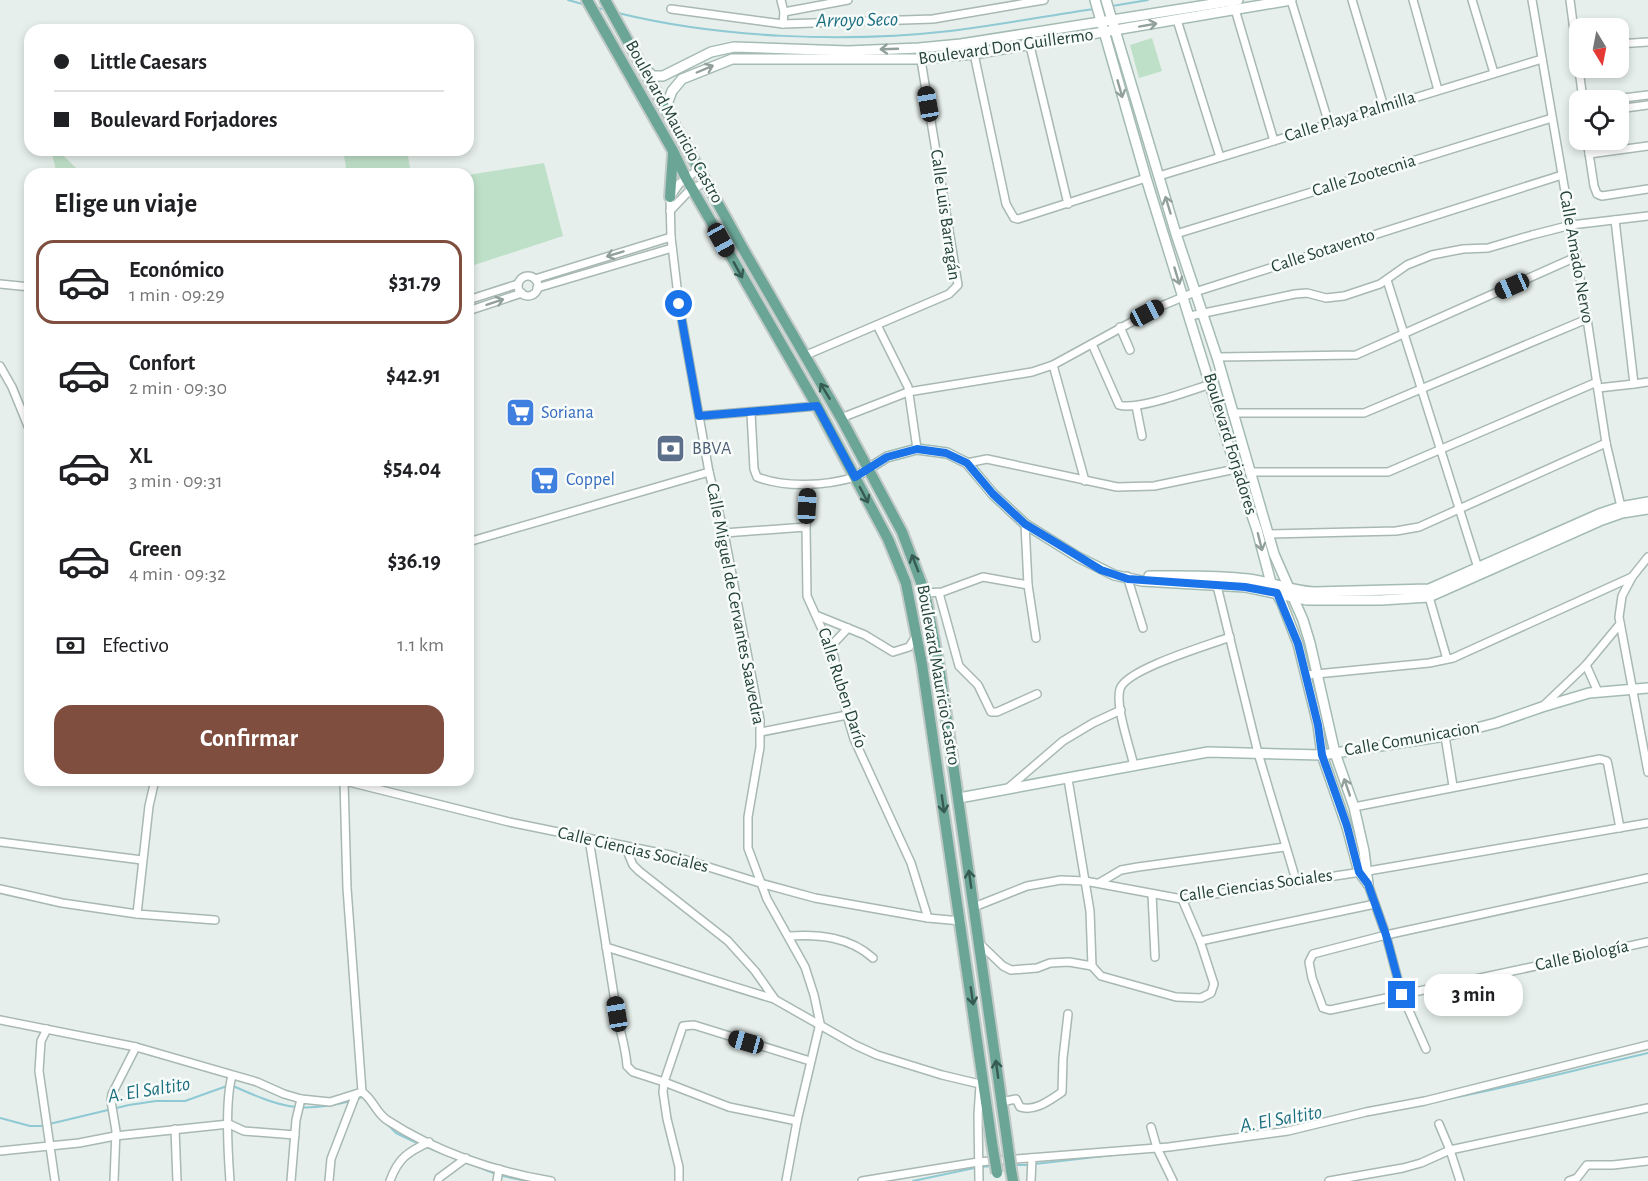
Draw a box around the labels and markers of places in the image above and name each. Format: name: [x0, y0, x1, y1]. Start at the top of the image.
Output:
supermarket icon: Soriana: [504, 397, 536, 429]
place label: Soriana: [541, 404, 594, 422]
bank icon: BBVA: [655, 433, 687, 465]
place label: BBVA: [692, 440, 732, 458]
supermarket icon: Coppel: [529, 464, 561, 496]
place label: Coppel: [566, 471, 615, 489]

